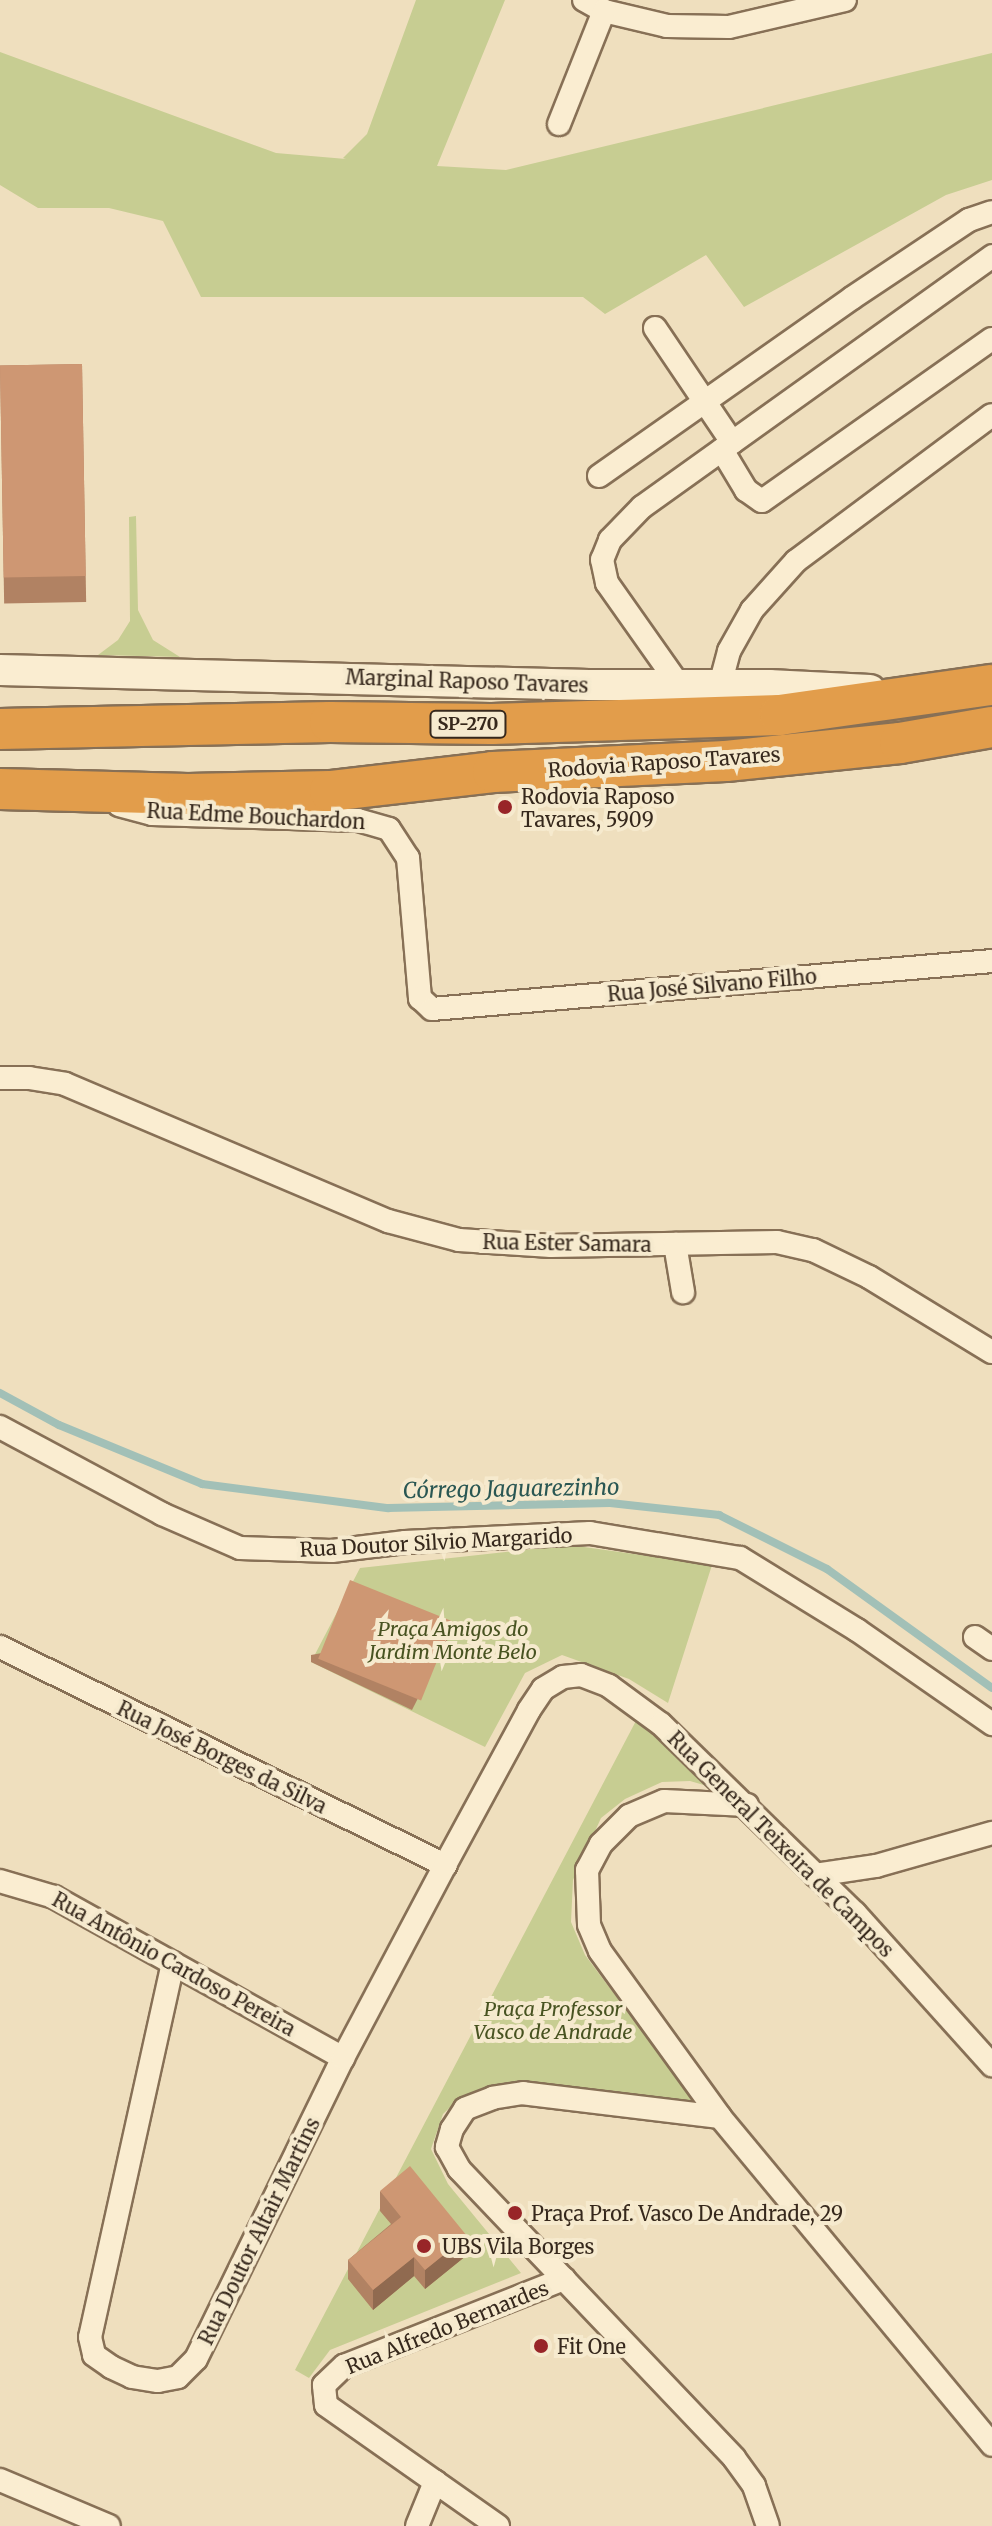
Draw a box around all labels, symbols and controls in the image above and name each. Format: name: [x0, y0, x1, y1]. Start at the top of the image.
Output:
street label: Marginal Raposo Tavares: [345, 665, 589, 697]
road number: SP-270: [428, 710, 508, 738]
street label: Rodovia Raposo Tavares: [547, 742, 781, 782]
place label: Rodovia Raposo Tavares, 5909: [521, 784, 674, 831]
street label: Rua Edme Bouchardon: [146, 798, 366, 834]
marker: Rodovia Raposo Tavares, 5909: [496, 798, 514, 816]
street label: Rua José Silvano Filho: [606, 964, 818, 1006]
street label: Rua Ester Samara: [482, 1230, 652, 1256]
water label: Córrego Jaguarezinho: [402, 1474, 620, 1504]
street label: Rua Doutor Silvio Margarido: [299, 1523, 573, 1561]
park label: Praça Amigos do Jardim Monte Belo: [369, 1616, 537, 1663]
street label: Rua José Borges da Silva: [113, 1696, 331, 1818]
street label: Rua General Teixeira de Campos: [663, 1726, 899, 1962]
street label: Rua Antônio Cardoso Pereira: [48, 1887, 300, 2041]
park label: Praça Professor Vasco de Andrade: [473, 1997, 633, 2044]
street label: Rua Doutor Altair Martins: [193, 2113, 325, 2349]
place label: Praça Prof. Vasco De Andrade, 29: [531, 2201, 843, 2225]
marker: Praça Prof. Vasco De Andrade, 29: [506, 2204, 524, 2222]
place label: UBS Vila Borges: [442, 2234, 594, 2258]
marker: UBS Vila Borges: [413, 2235, 435, 2257]
street label: Rua Alfredo Bernardes: [342, 2275, 552, 2379]
place label: Fit One: [557, 2334, 626, 2358]
marker: Fit One: [532, 2337, 550, 2355]

